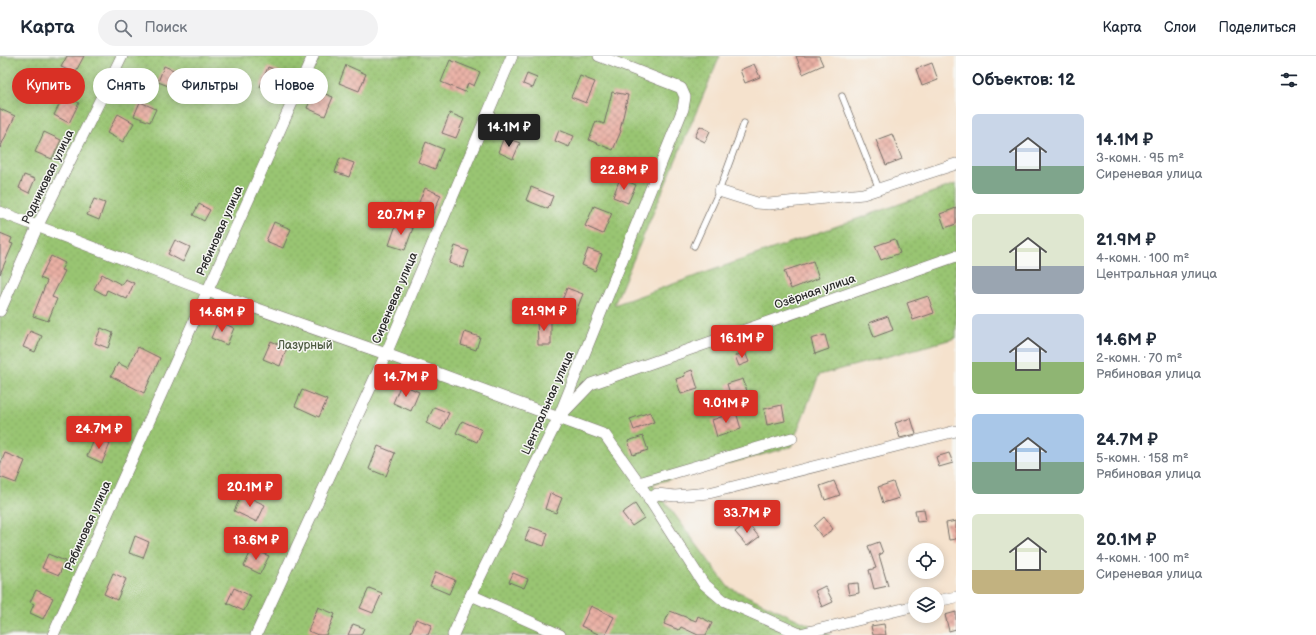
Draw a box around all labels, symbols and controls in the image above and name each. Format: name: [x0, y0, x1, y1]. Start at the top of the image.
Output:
search box: [98, 10, 378, 46]
text: Карта: [20, 16, 74, 39]
icon: search: [112, 17, 134, 39]
text: Поиск: [144, 18, 187, 37]
text: Карта: [1102, 19, 1142, 36]
text: Слои: [1164, 19, 1196, 36]
text: Поделиться: [1218, 19, 1296, 36]
chip: Купить: [12, 68, 85, 104]
chip: Снять: [93, 68, 159, 104]
chip: Фильтры: [167, 68, 252, 104]
chip: Новое: [260, 68, 328, 104]
icon: filters: [1278, 69, 1300, 91]
text: Объектов: 12: [972, 70, 1075, 90]
pin: 14.1M ₽: [472, 114, 546, 148]
text: 14.1M ₽: [487, 119, 531, 135]
street label: Родниковая улица: [19, 127, 77, 227]
icon: home: [1004, 130, 1052, 178]
text: 14.1M ₽: [1096, 130, 1153, 150]
text: 3-комн. · 95 m²: [1096, 150, 1184, 166]
pin: 22.8M ₽: [587, 157, 661, 191]
text: 22.8M ₽: [600, 162, 648, 178]
text: Сиреневая улица: [1096, 166, 1202, 182]
street label: Рябиновая улица: [193, 184, 247, 278]
pin: 20.7M ₽: [364, 202, 438, 236]
text: 20.7M ₽: [377, 207, 425, 223]
icon: home: [1004, 230, 1052, 278]
text: 21.9M ₽: [1096, 230, 1156, 250]
street label: Сиреневая улица: [369, 250, 421, 346]
text: 4-комн. · 100 m²: [1096, 250, 1189, 266]
text: Центральная улица: [1096, 266, 1217, 282]
street label: Озёрная улица: [772, 271, 858, 313]
pin: 21.9M ₽: [507, 298, 581, 332]
pin: 14.6M ₽: [185, 299, 259, 333]
text: 21.9M ₽: [521, 303, 567, 319]
text: 14.6M ₽: [199, 304, 245, 320]
pin: 16.1M ₽: [705, 325, 779, 359]
text: 16.1M ₽: [720, 330, 764, 346]
icon: home: [1004, 330, 1052, 378]
text: 14.6M ₽: [1096, 330, 1156, 350]
park label: Лазурный: [276, 338, 333, 353]
street label: Центральная улица: [518, 349, 578, 457]
text: 2-комн. · 70 m²: [1096, 350, 1182, 366]
pin: 14.7M ₽: [369, 364, 443, 398]
text: Рябиновая улица: [1096, 366, 1201, 382]
text: 14.7M ₽: [383, 369, 429, 385]
pin: 9.01M ₽: [689, 390, 763, 424]
text: 9.01M ₽: [703, 395, 749, 411]
pin: 24.7M ₽: [62, 416, 136, 450]
text: 24.7M ₽: [75, 421, 123, 437]
icon: home: [1004, 430, 1052, 478]
text: 24.7M ₽: [1096, 430, 1158, 450]
text: 5-комн. · 158 m²: [1096, 450, 1189, 466]
text: Рябиновая улица: [1096, 466, 1201, 482]
pin: 20.1M ₽: [213, 474, 287, 508]
street label: Рябиновая улица: [61, 479, 115, 573]
text: 20.1M ₽: [227, 479, 273, 495]
pin: 33.7M ₽: [710, 500, 784, 534]
text: 33.7M ₽: [723, 505, 771, 521]
pin: 13.6M ₽: [219, 527, 293, 561]
icon: home: [1004, 530, 1052, 578]
text: 20.1M ₽: [1096, 530, 1157, 550]
text: 13.6M ₽: [233, 532, 279, 548]
map controls: [908, 543, 944, 623]
button: locate: [908, 543, 944, 579]
text: 4-комн. · 100 m²: [1096, 550, 1189, 566]
text: Сиреневая улица: [1096, 566, 1202, 582]
button: layers: [908, 587, 944, 623]

